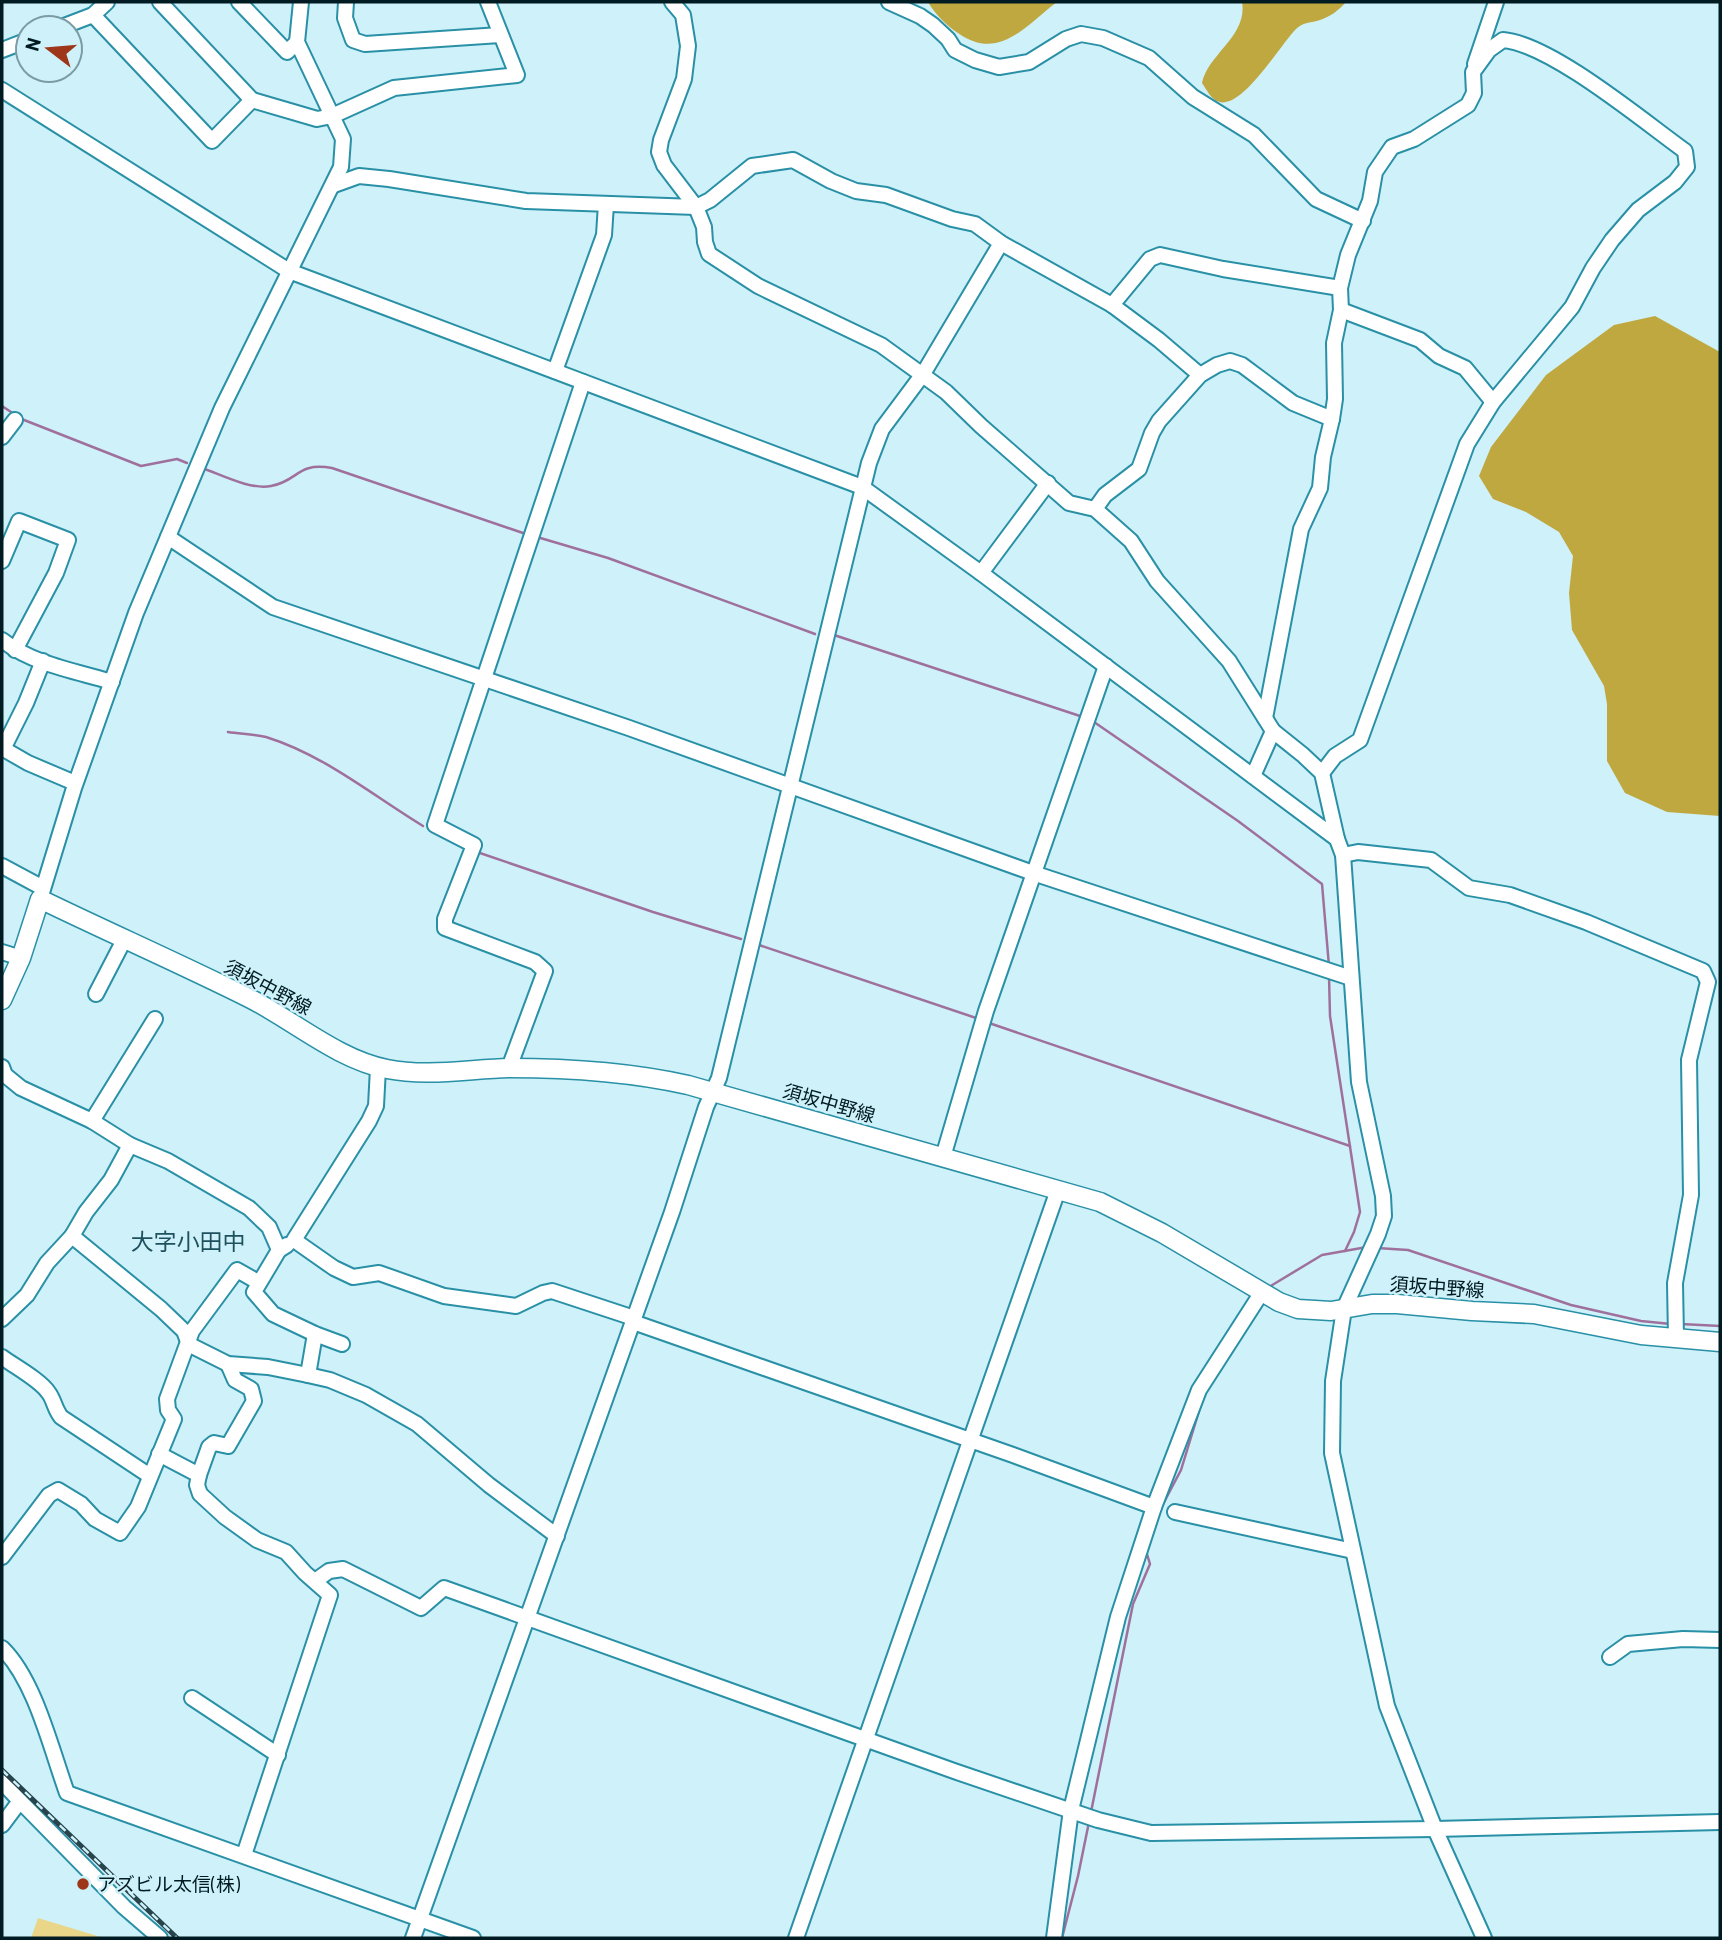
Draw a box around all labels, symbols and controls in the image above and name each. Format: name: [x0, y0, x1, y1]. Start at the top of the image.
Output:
north arrow: [14, 14, 84, 84]
text: N: [19, 35, 45, 53]
street label: 須坂中野線: [221, 954, 316, 1019]
street label: 須坂中野線: [780, 1078, 878, 1127]
district label: 大字小田中: [131, 1227, 246, 1255]
street label: 須坂中野線: [1389, 1272, 1485, 1301]
place label: アズビル太信(株): [97, 1872, 241, 1895]
marker: アズビル太信(株): [75, 1876, 91, 1892]

